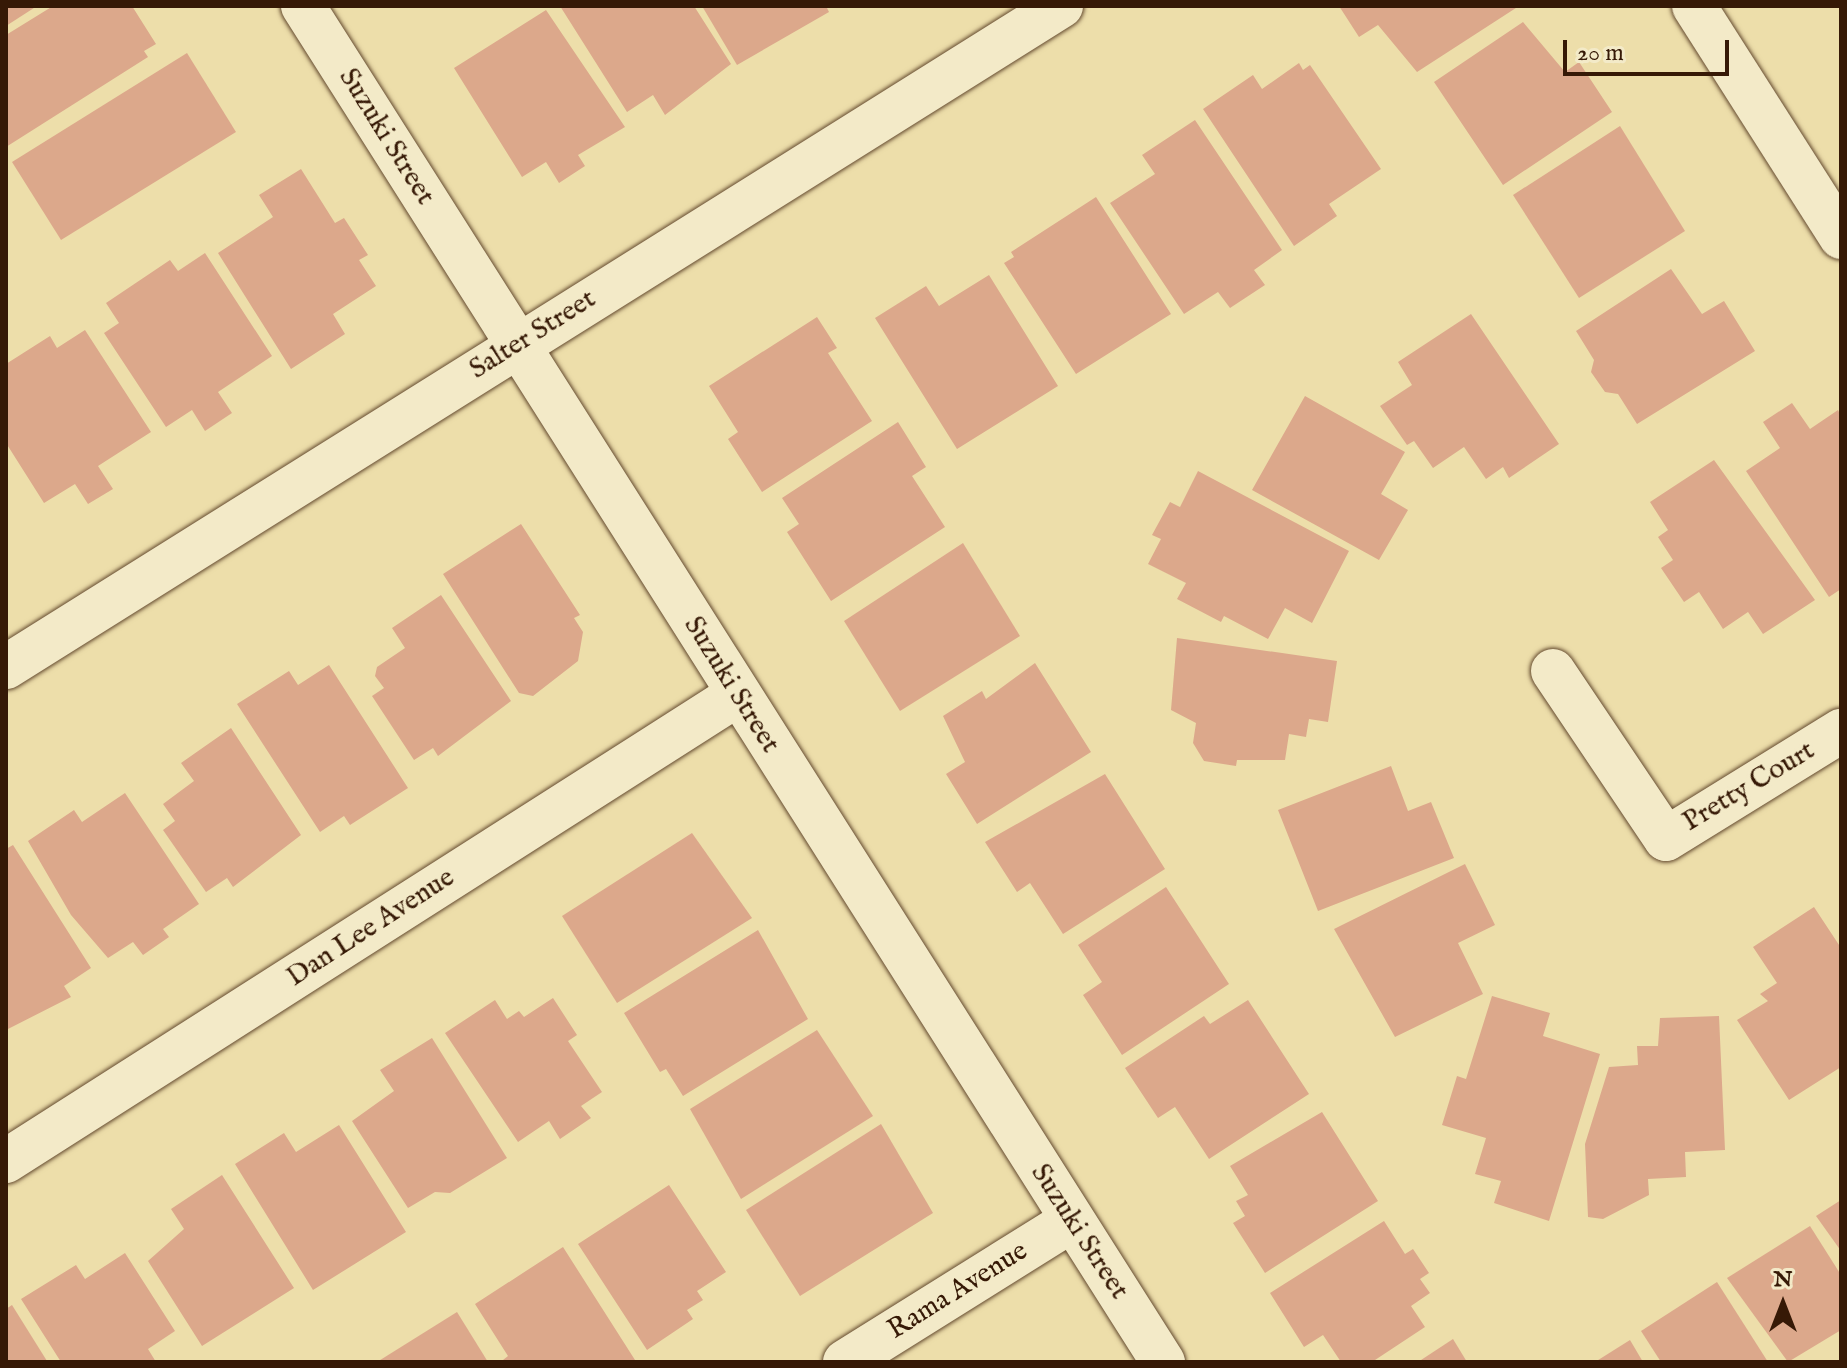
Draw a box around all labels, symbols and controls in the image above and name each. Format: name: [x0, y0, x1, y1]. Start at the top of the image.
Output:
scale bar: [1567, 24, 1733, 74]
text: 20 m: [1577, 38, 1624, 69]
street label: Suzuki Street: [331, 63, 441, 211]
street label: Salter Street: [464, 283, 602, 387]
street label: Suzuki Street: [676, 611, 786, 759]
street label: Pretty Court: [1677, 735, 1821, 839]
street label: Dan Lee Avenue: [281, 861, 461, 995]
street label: Suzuki Street: [1023, 1158, 1135, 1306]
street label: Rama Avenue: [882, 1235, 1034, 1347]
north arrow: [1743, 1264, 1823, 1344]
text: N: [1773, 1266, 1793, 1294]

